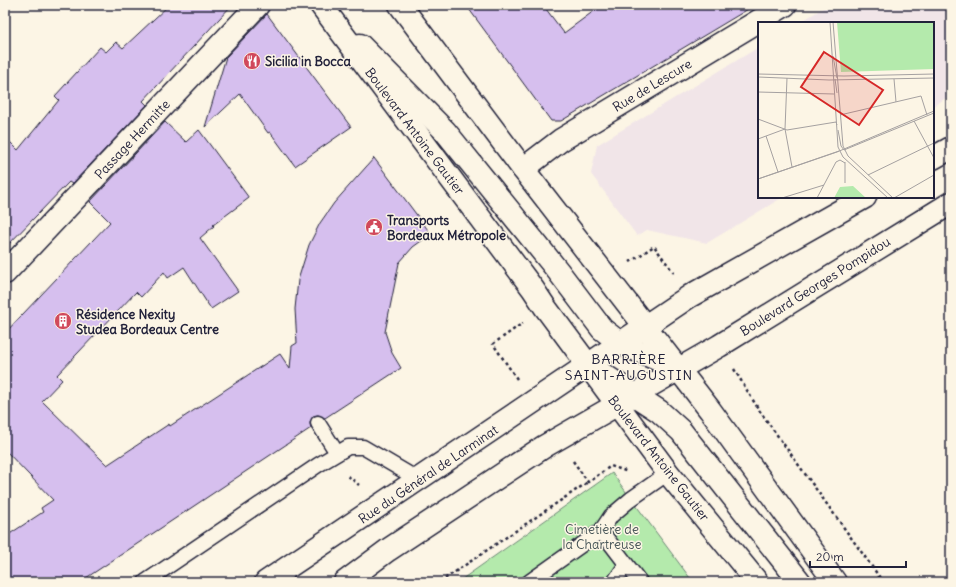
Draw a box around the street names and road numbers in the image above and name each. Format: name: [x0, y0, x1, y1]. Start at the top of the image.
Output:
street label: Rue de Lescure: [610, 55, 695, 116]
street label: Boulevard Antoine Gautier: [361, 64, 468, 199]
street label: Passage Hermitte: [91, 96, 174, 183]
street label: Boulevard Georges Pompidou: [737, 233, 894, 340]
street label: Boulevard Antoine Gautier: [604, 392, 713, 525]
street label: Rue du Général de Larminat: [355, 421, 502, 528]

